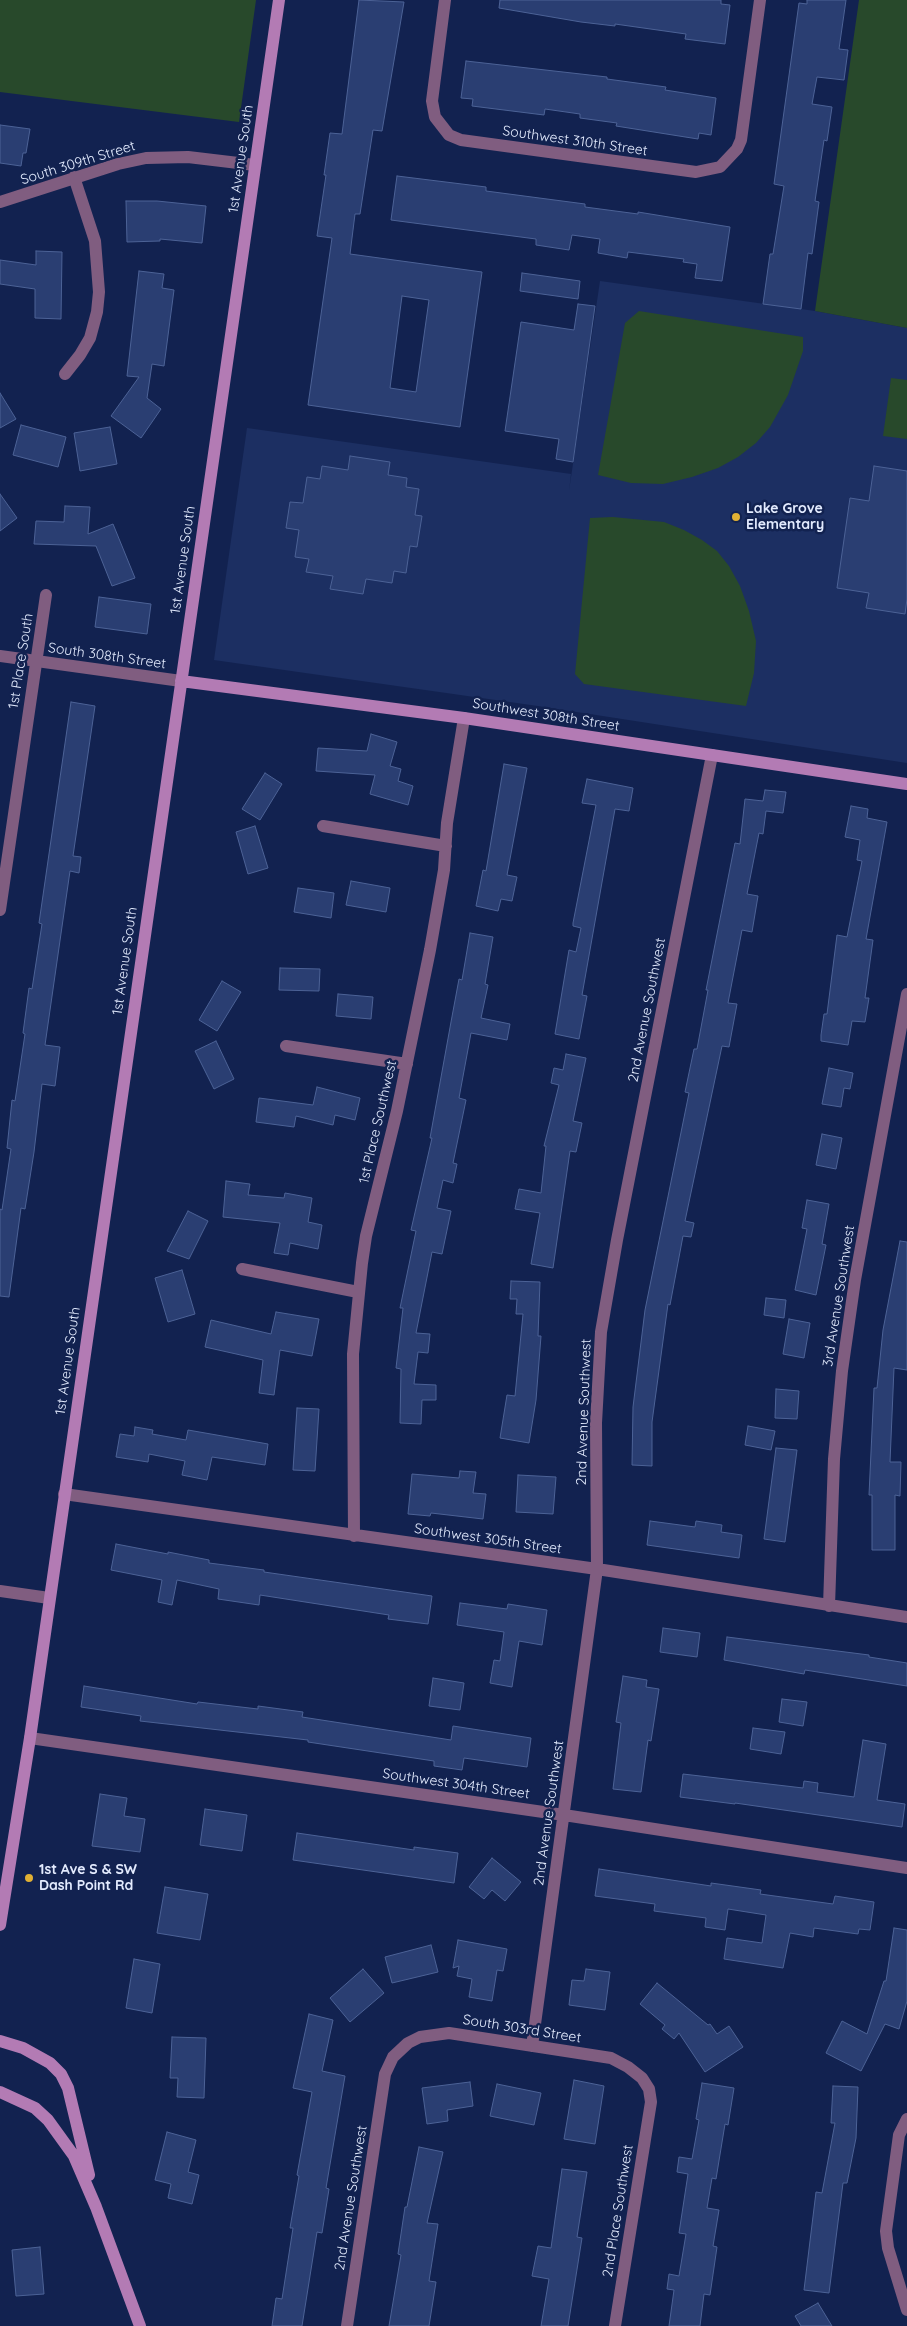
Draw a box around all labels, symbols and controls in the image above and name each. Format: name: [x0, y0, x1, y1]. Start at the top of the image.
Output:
street label: 1st Avenue South: [225, 104, 257, 214]
street label: Southwest 310th Street: [501, 123, 649, 159]
street label: South 309th Street: [19, 138, 137, 188]
place label: Lake Grove Elementary: [746, 501, 824, 534]
street label: 1st Avenue South: [167, 505, 199, 615]
marker: Lake Grove Elementary: [730, 511, 742, 523]
street label: 1st Place South: [5, 612, 37, 710]
street label: South 308th Street: [47, 639, 167, 673]
street label: Southwest 308th Street: [471, 695, 621, 735]
street label: 1st Avenue South: [109, 906, 141, 1016]
street label: 2nd Avenue Southwest: [625, 936, 669, 1084]
street label: 1st Place Southwest: [356, 1059, 400, 1185]
street label: 3rd Avenue Southwest: [820, 1224, 858, 1368]
street label: 1st Avenue South: [52, 1306, 84, 1416]
street label: 2nd Avenue Southwest: [573, 1338, 595, 1486]
street label: Southwest 305th Street: [413, 1520, 563, 1558]
street label: 2nd Avenue Southwest: [530, 1739, 568, 1887]
street label: Southwest 304th Street: [381, 1765, 531, 1803]
place label: 1st Ave S & SW Dash Point Rd: [39, 1862, 137, 1894]
marker: 1st Ave S & SW Dash Point Rd: [23, 1872, 35, 1884]
street label: South 303rd Street: [462, 2011, 582, 2047]
street label: 2nd Avenue Southwest: [331, 2124, 371, 2272]
street label: 2nd Place Southwest: [599, 2144, 637, 2278]

